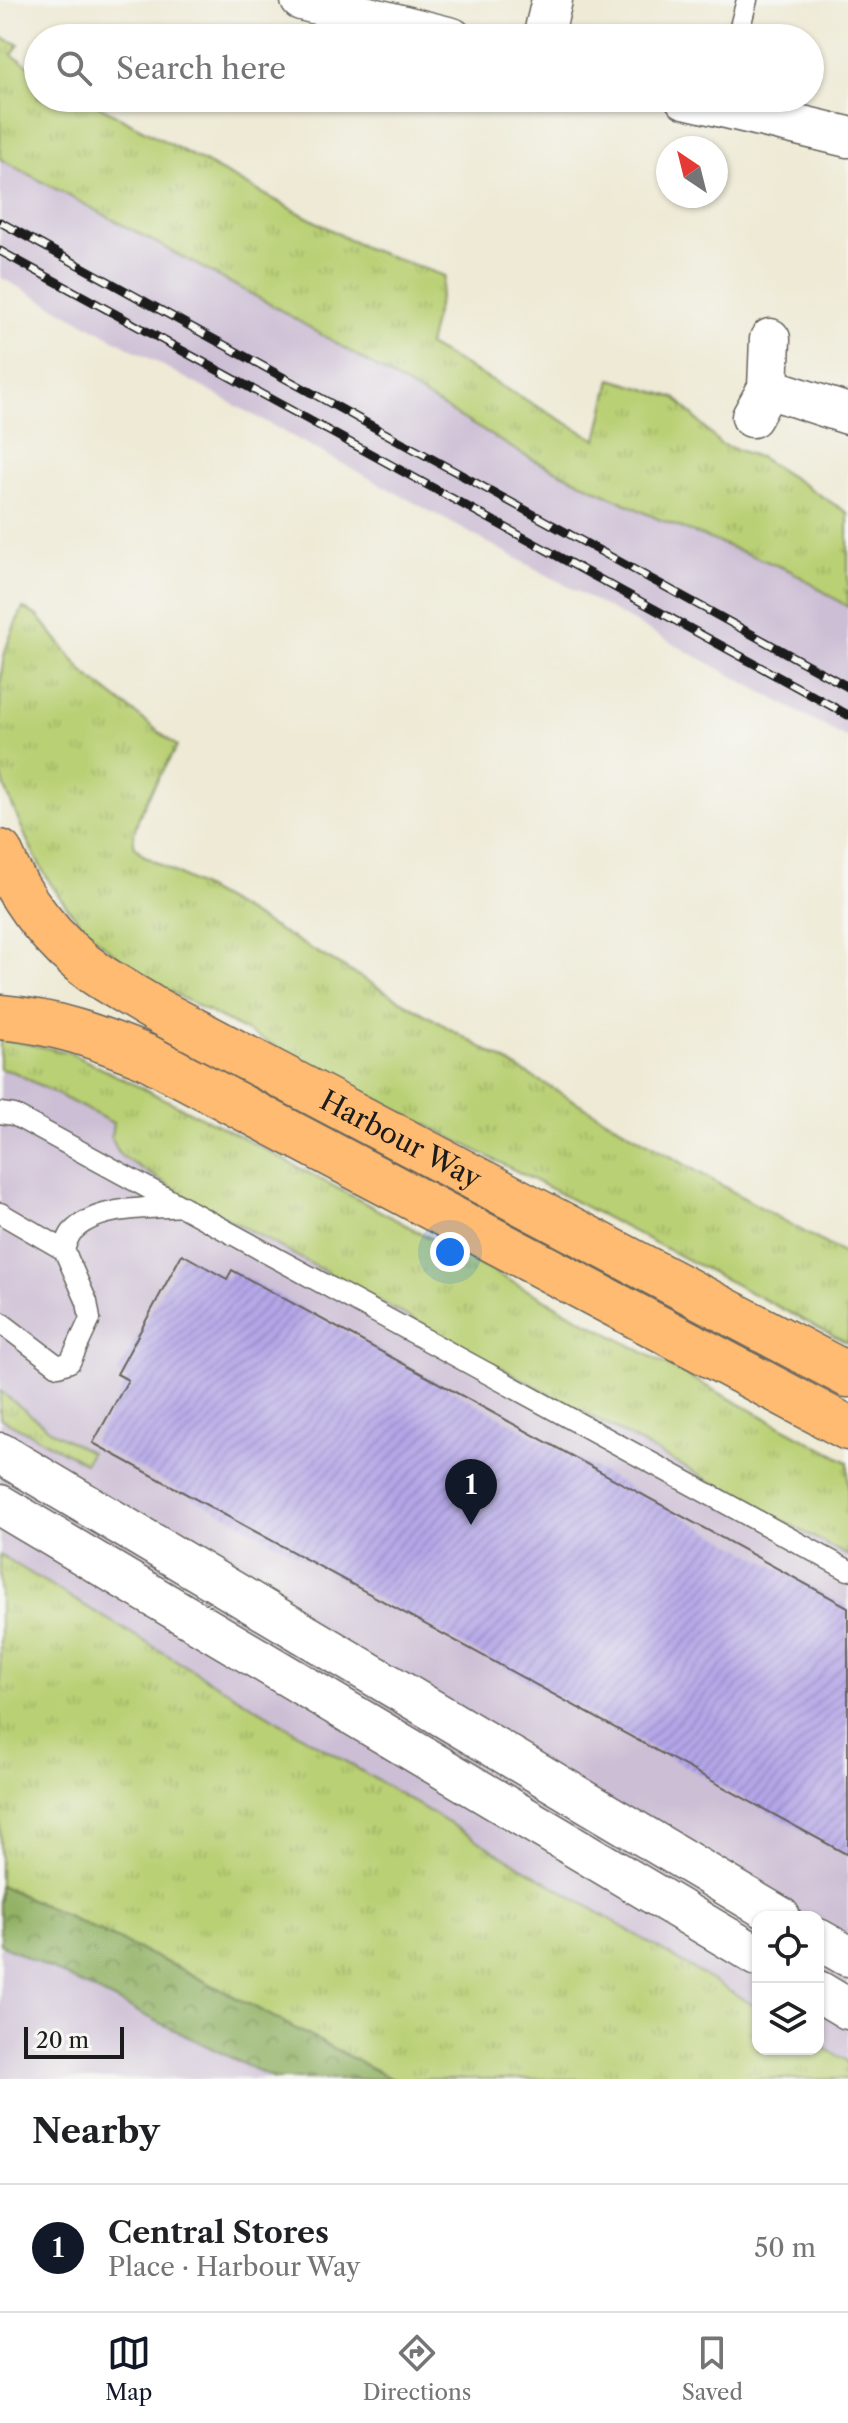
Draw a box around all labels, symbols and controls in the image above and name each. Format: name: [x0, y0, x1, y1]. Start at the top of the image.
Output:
search box: [24, 24, 824, 112]
icon: search: [52, 46, 96, 90]
text: Search here: [116, 50, 286, 87]
north arrow: [656, 136, 728, 208]
street label: Harbour Way: [315, 1083, 487, 1196]
your location: [430, 1232, 470, 1272]
pin: 1: [445, 1459, 497, 1525]
map controls: [752, 1911, 824, 2055]
button: locate: [752, 1911, 824, 1983]
button: layers: [752, 1983, 824, 2055]
scale bar: [24, 2023, 124, 2059]
text: 20 m: [36, 2027, 89, 2054]
text: Nearby: [32, 2110, 160, 2152]
text: Central Stores: [108, 2214, 329, 2251]
text: 1: [52, 2232, 64, 2264]
text: 50 m: [754, 2232, 816, 2264]
text: Place · Harbour Way: [108, 2251, 360, 2283]
tab: Map: [105, 2331, 152, 2406]
tab: Directions: [363, 2331, 471, 2406]
tab: Saved: [682, 2331, 743, 2406]

